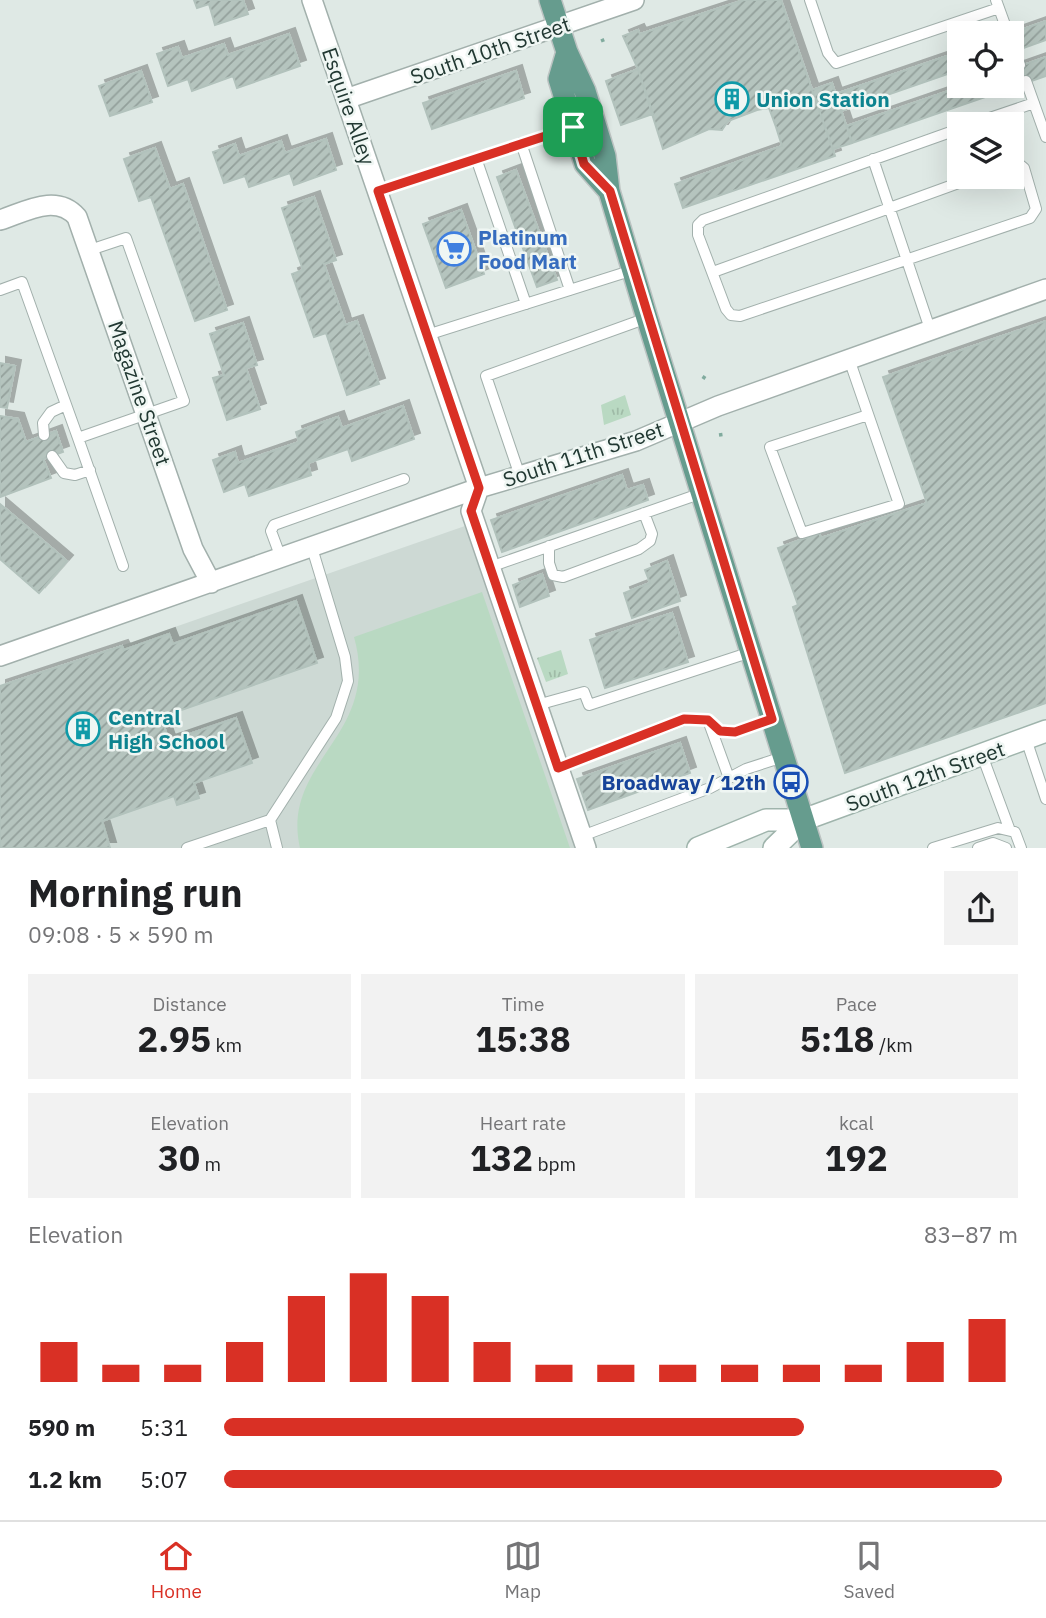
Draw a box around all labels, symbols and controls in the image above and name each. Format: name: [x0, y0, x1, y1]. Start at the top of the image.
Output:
street label: South 10th Street: [406, 10, 574, 90]
map controls: [947, 21, 1024, 189]
button: locate: [947, 21, 1024, 98]
street label: Esquire Alley: [316, 43, 382, 169]
building icon: Union Station: [713, 80, 751, 118]
place label: Union Station: [756, 85, 890, 113]
pin: [543, 97, 603, 157]
icon: arrive: [554, 108, 592, 146]
button: layers: [947, 112, 1024, 189]
place label: Platinum Food Mart: [478, 223, 577, 275]
supermarket icon: Platinum Food Mart: [435, 230, 473, 268]
street label: Magazine Street: [102, 317, 178, 469]
street label: South 11th Street: [499, 415, 667, 493]
place label: Central High School: [108, 703, 225, 755]
building icon: Central High School: [64, 710, 102, 748]
street label: South 12th Street: [842, 734, 1008, 818]
bus stop icon: Broadway / 12th: [772, 763, 810, 801]
place label: Broadway / 12th: [601, 768, 766, 796]
text: Morning run: [28, 868, 243, 917]
button: share: [944, 871, 1018, 945]
text: 09:08 · 5 × 590 m: [28, 919, 214, 949]
text: Distance: [153, 992, 227, 1016]
text: Time: [502, 992, 544, 1016]
text: Pace: [836, 992, 877, 1016]
text: 2.95: [137, 1016, 211, 1062]
text: 15:38: [475, 1016, 571, 1062]
text: 5:18: [800, 1016, 874, 1062]
text: km: [211, 1033, 242, 1057]
text: /km: [874, 1033, 913, 1057]
text: Elevation: [150, 1111, 229, 1135]
text: Heart rate: [480, 1111, 566, 1135]
text: kcal: [839, 1111, 874, 1135]
text: 30: [158, 1135, 200, 1181]
text: 132: [470, 1135, 533, 1181]
text: 192: [825, 1135, 888, 1181]
text: m: [200, 1152, 221, 1176]
text: bpm: [533, 1152, 576, 1176]
text: Elevation: [28, 1219, 123, 1249]
text: 83–87 m: [924, 1219, 1018, 1249]
text: 590 m: [28, 1412, 95, 1442]
text: 5:31: [140, 1412, 188, 1442]
text: 1.2 km: [28, 1464, 102, 1494]
text: 5:07: [140, 1464, 188, 1494]
tab: Home: [151, 1537, 202, 1603]
tab: Map: [504, 1537, 542, 1603]
tab: Saved: [843, 1537, 895, 1603]

